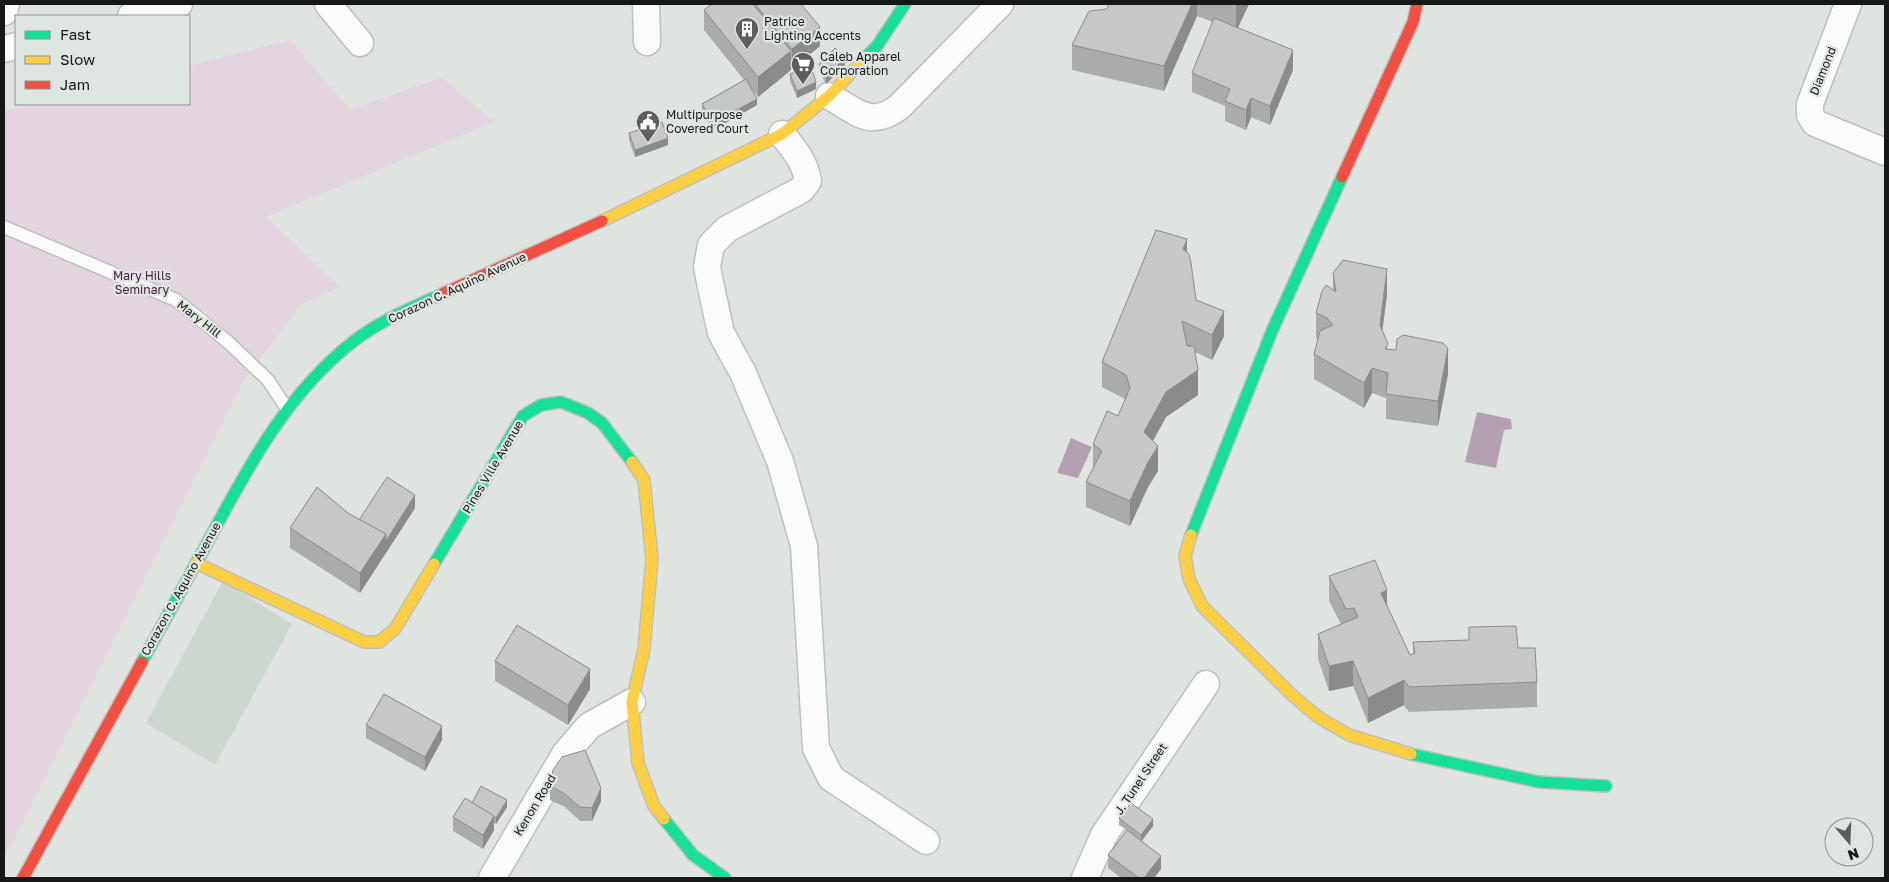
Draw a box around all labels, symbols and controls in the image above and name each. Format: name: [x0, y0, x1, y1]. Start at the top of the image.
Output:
place label: Patrice Lighting Accents: [764, 14, 861, 43]
legend: [15, 15, 190, 105]
building icon: Patrice Lighting Accents: [734, 16, 760, 50]
text: Fast: [60, 25, 91, 43]
street label: Diamond: [1806, 44, 1839, 97]
place label: Caleb Apparel Corporation: [820, 49, 901, 78]
text: Slow: [60, 50, 95, 68]
supermarket icon: Caleb Apparel Corporation: [790, 51, 816, 85]
text: Jam: [60, 75, 90, 93]
place label: Multipurpose Covered Court: [666, 107, 749, 136]
public building icon: Multipurpose Covered Court: [635, 109, 661, 143]
street label: Corazon C. Aquino Avenue: [385, 249, 528, 326]
park label: Mary Hills Seminary: [113, 268, 171, 297]
street label: Mary Hill: [174, 297, 224, 341]
street label: Pines Ville Avenue: [459, 417, 526, 516]
street label: Corazon C. Aquino Avenue: [137, 519, 224, 658]
street label: J. Tunel Street: [1111, 740, 1170, 817]
street label: Kenon Road: [510, 771, 559, 838]
north arrow: [1824, 817, 1874, 867]
text: N: [1846, 845, 1861, 865]

